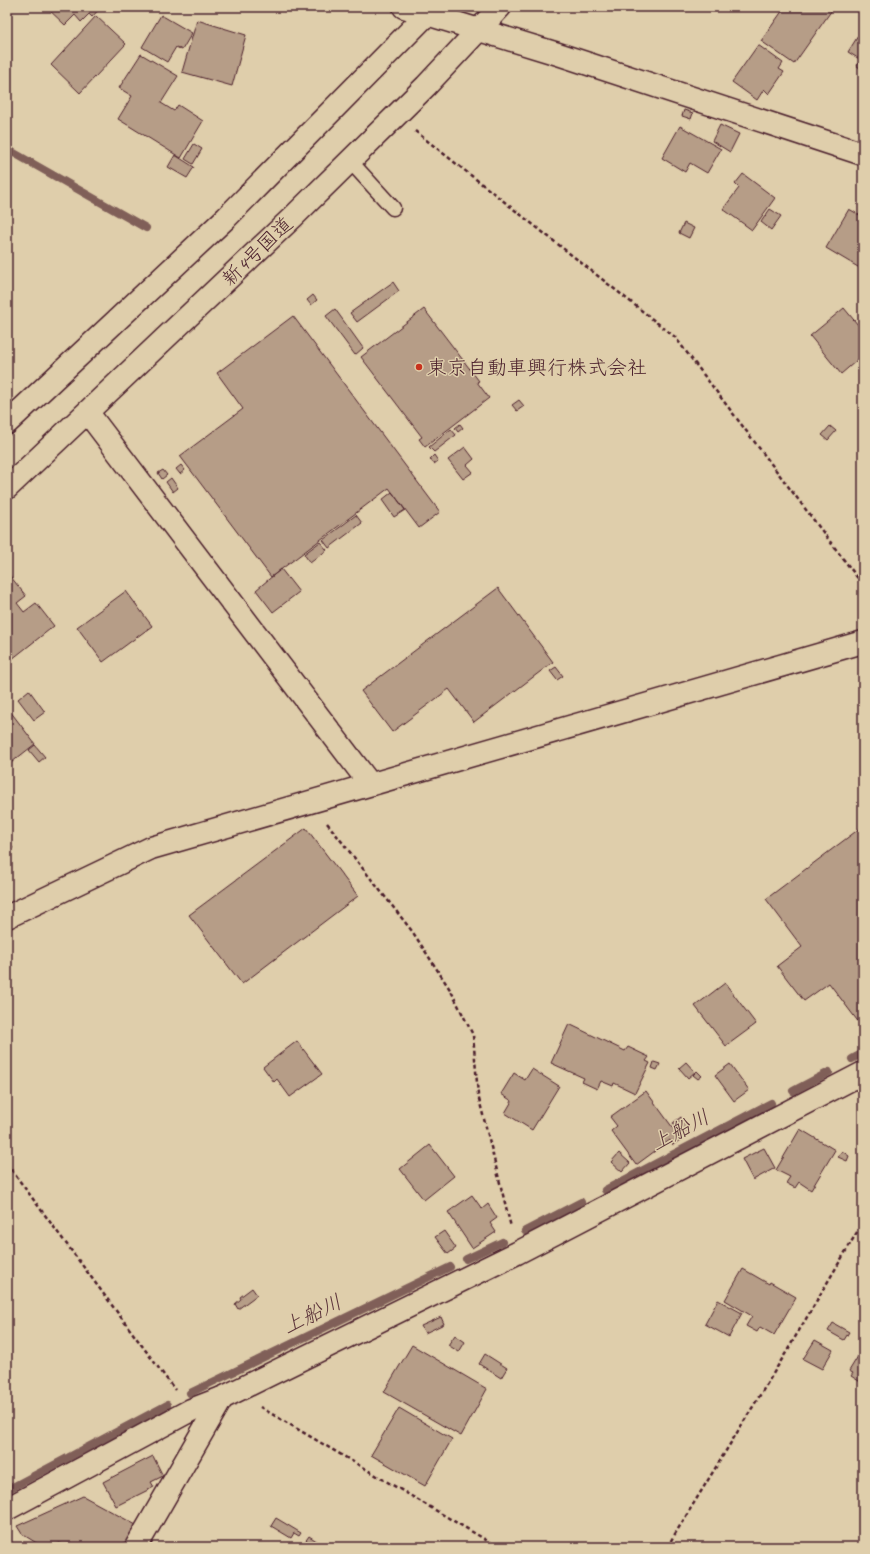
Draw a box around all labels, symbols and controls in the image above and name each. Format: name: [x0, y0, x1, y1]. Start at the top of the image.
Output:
street label: 新4号国道: [217, 211, 298, 291]
place label: 東京自動車興行株式会社: [427, 355, 647, 380]
marker: 東京自動車興行株式会社: [414, 362, 424, 372]
water label: 上船川: [646, 1104, 714, 1156]
water label: 上船川: [278, 1289, 346, 1339]

